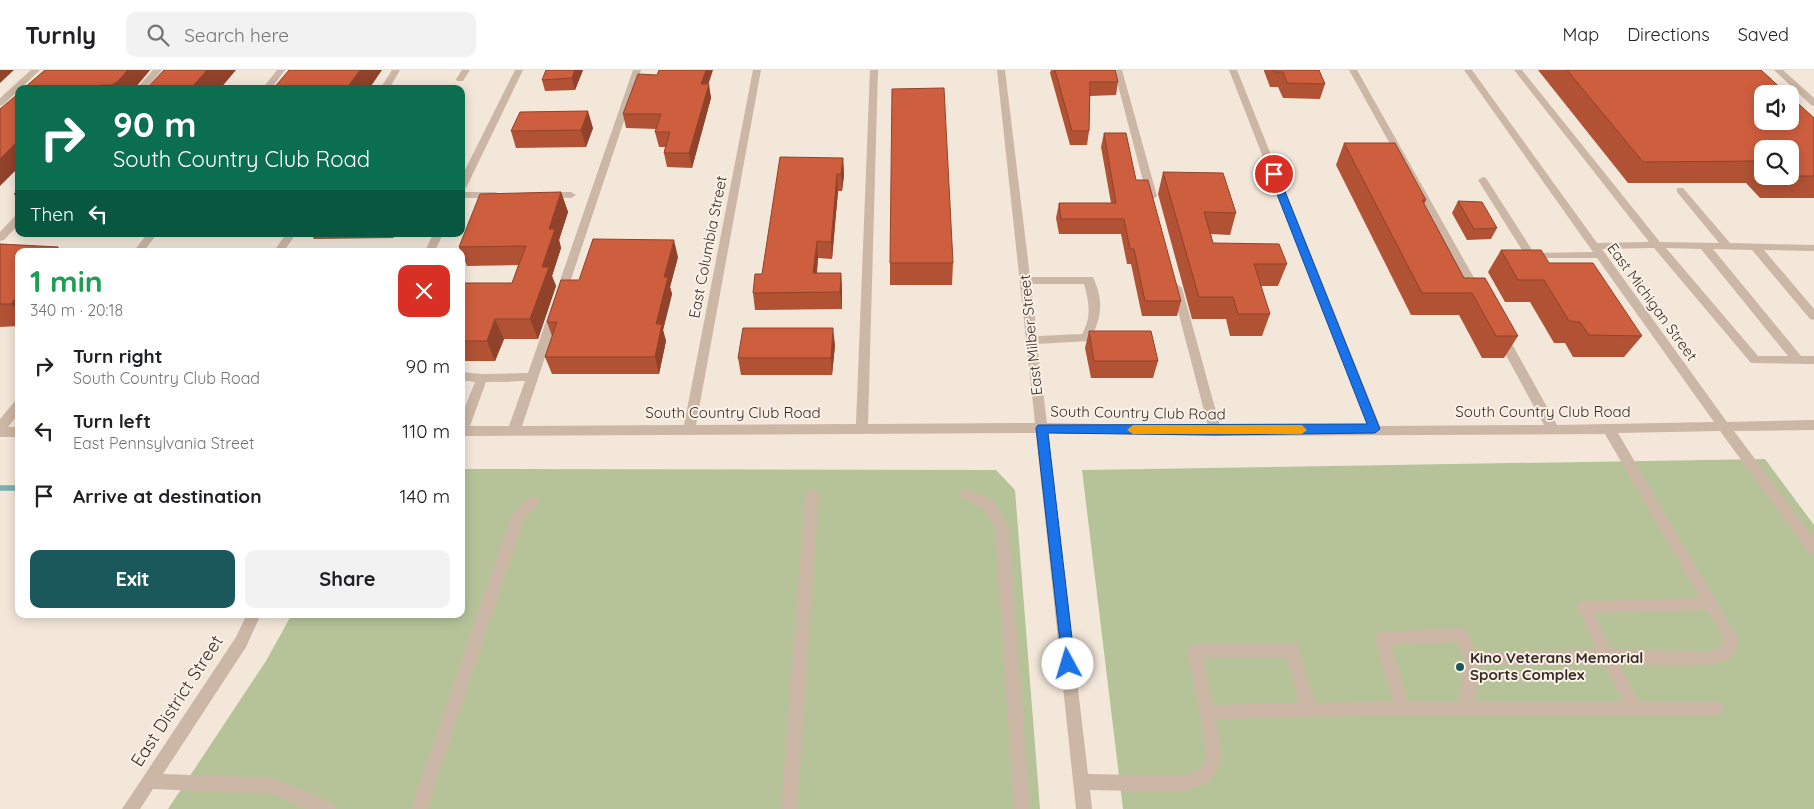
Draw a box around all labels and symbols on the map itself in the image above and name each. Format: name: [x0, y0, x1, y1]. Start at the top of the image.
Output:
pin: [1253, 153, 1295, 195]
street label: East Columbia Street: [684, 174, 731, 320]
street label: East Michigan Street: [1603, 239, 1702, 364]
street label: East Milber Street: [1015, 274, 1046, 396]
street label: South Country Club Road: [1050, 401, 1226, 424]
street label: South Country Club Road: [1455, 402, 1631, 421]
street label: South Country Club Road: [645, 403, 821, 422]
street label: East District Street: [125, 631, 228, 771]
position arrow: [1041, 637, 1093, 689]
place label: Kino Veterans Memorial Sports Complex: [1470, 648, 1643, 684]
marker: Kino Veterans Memorial Sports Complex: [1454, 661, 1466, 673]

